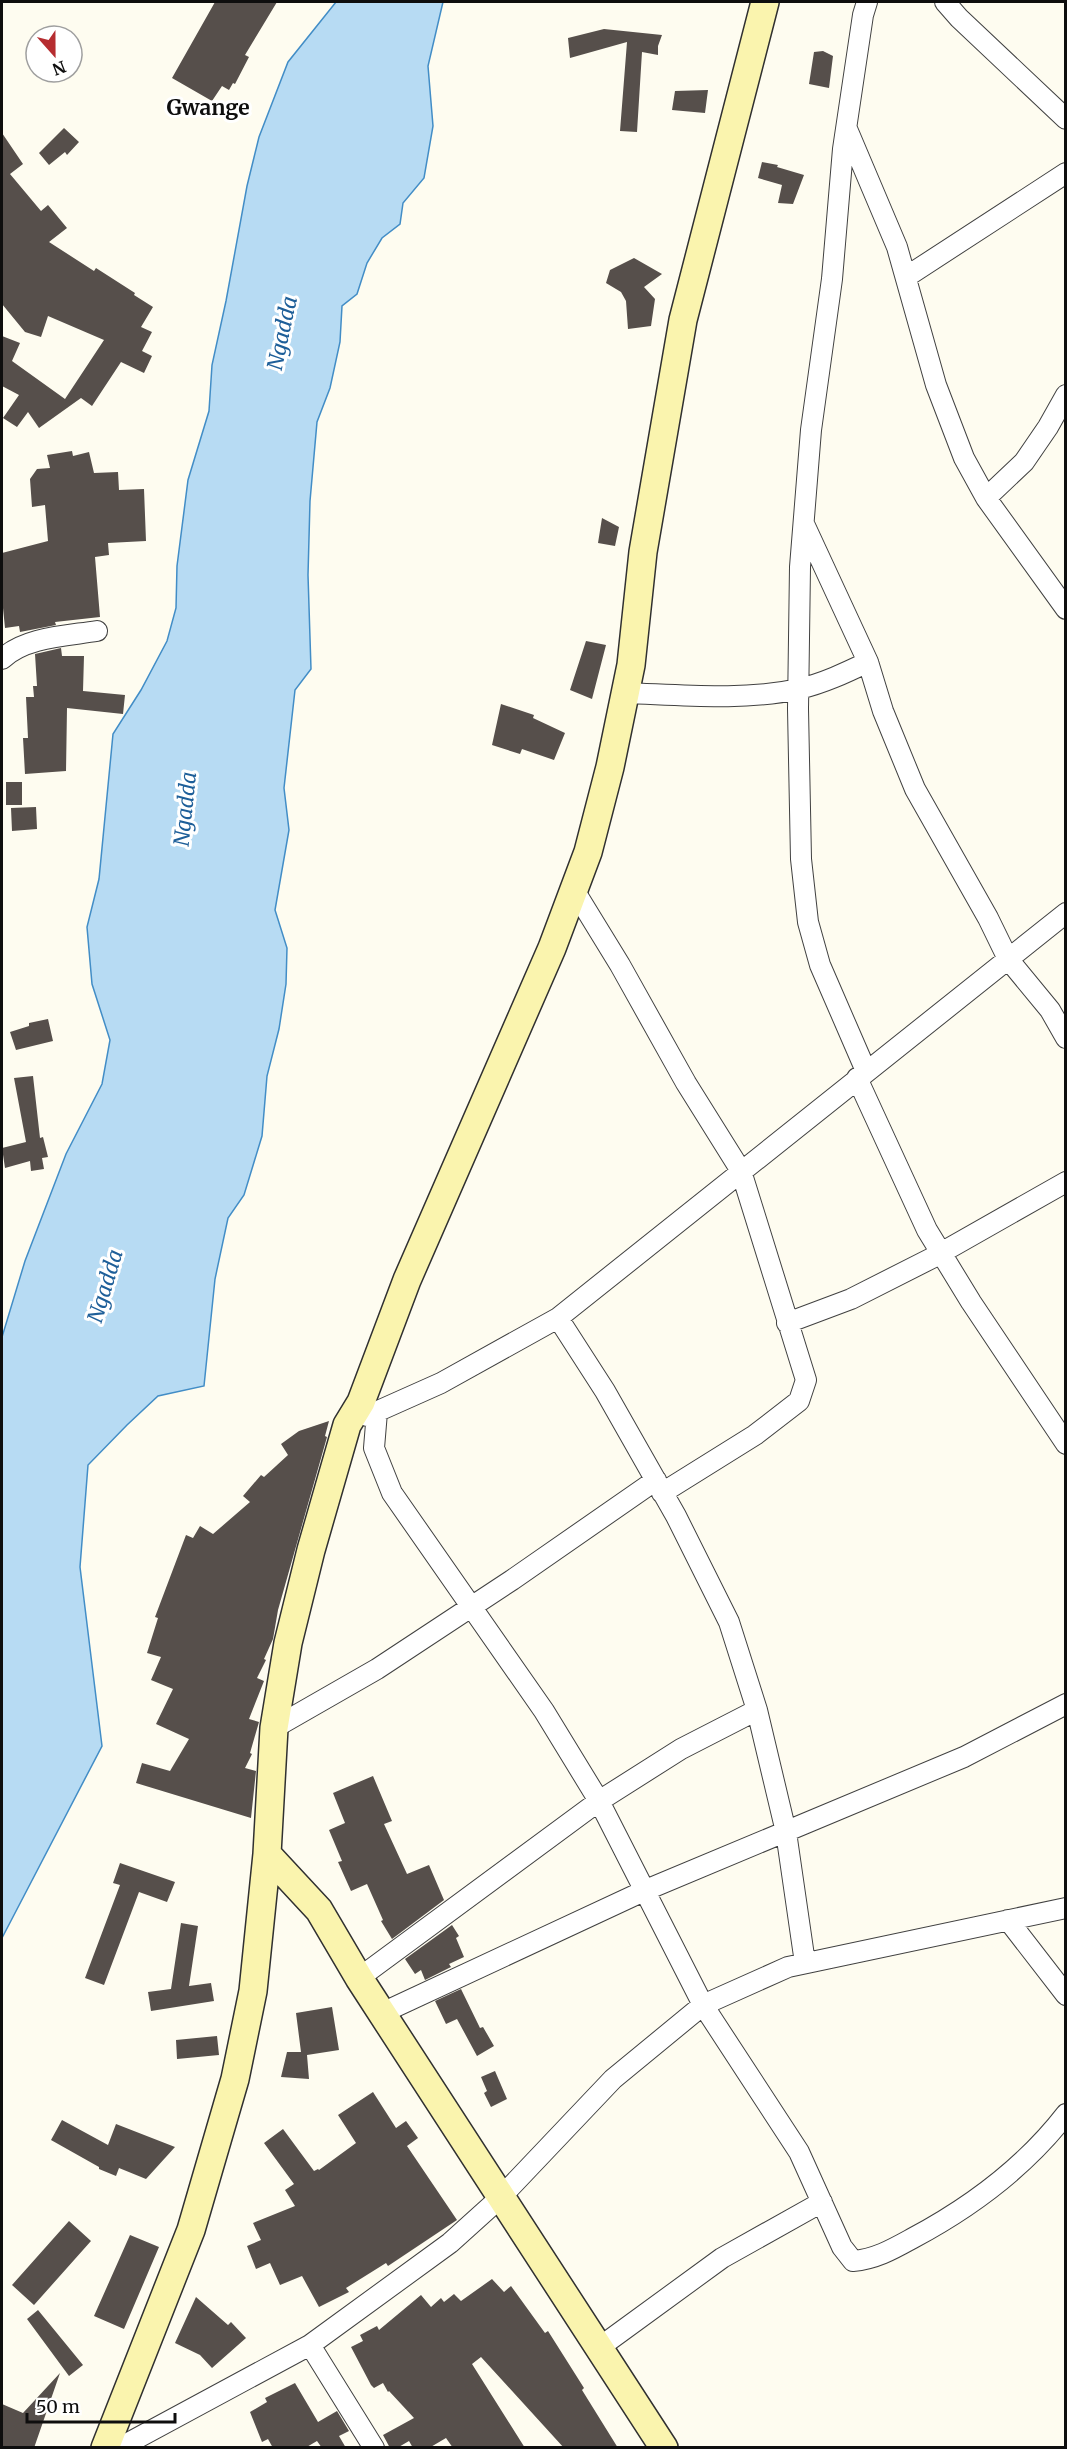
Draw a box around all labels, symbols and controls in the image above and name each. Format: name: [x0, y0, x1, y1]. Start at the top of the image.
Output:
north arrow: [24, 24, 84, 84]
text: N: [50, 56, 69, 80]
district label: Gwange: [166, 94, 250, 121]
water label: Ngadda: [261, 294, 303, 372]
water label: Ngadda: [168, 770, 202, 848]
water label: Ngadda: [81, 1246, 129, 1326]
scale bar: [27, 2386, 176, 2424]
text: 50 m: [36, 2395, 80, 2418]

